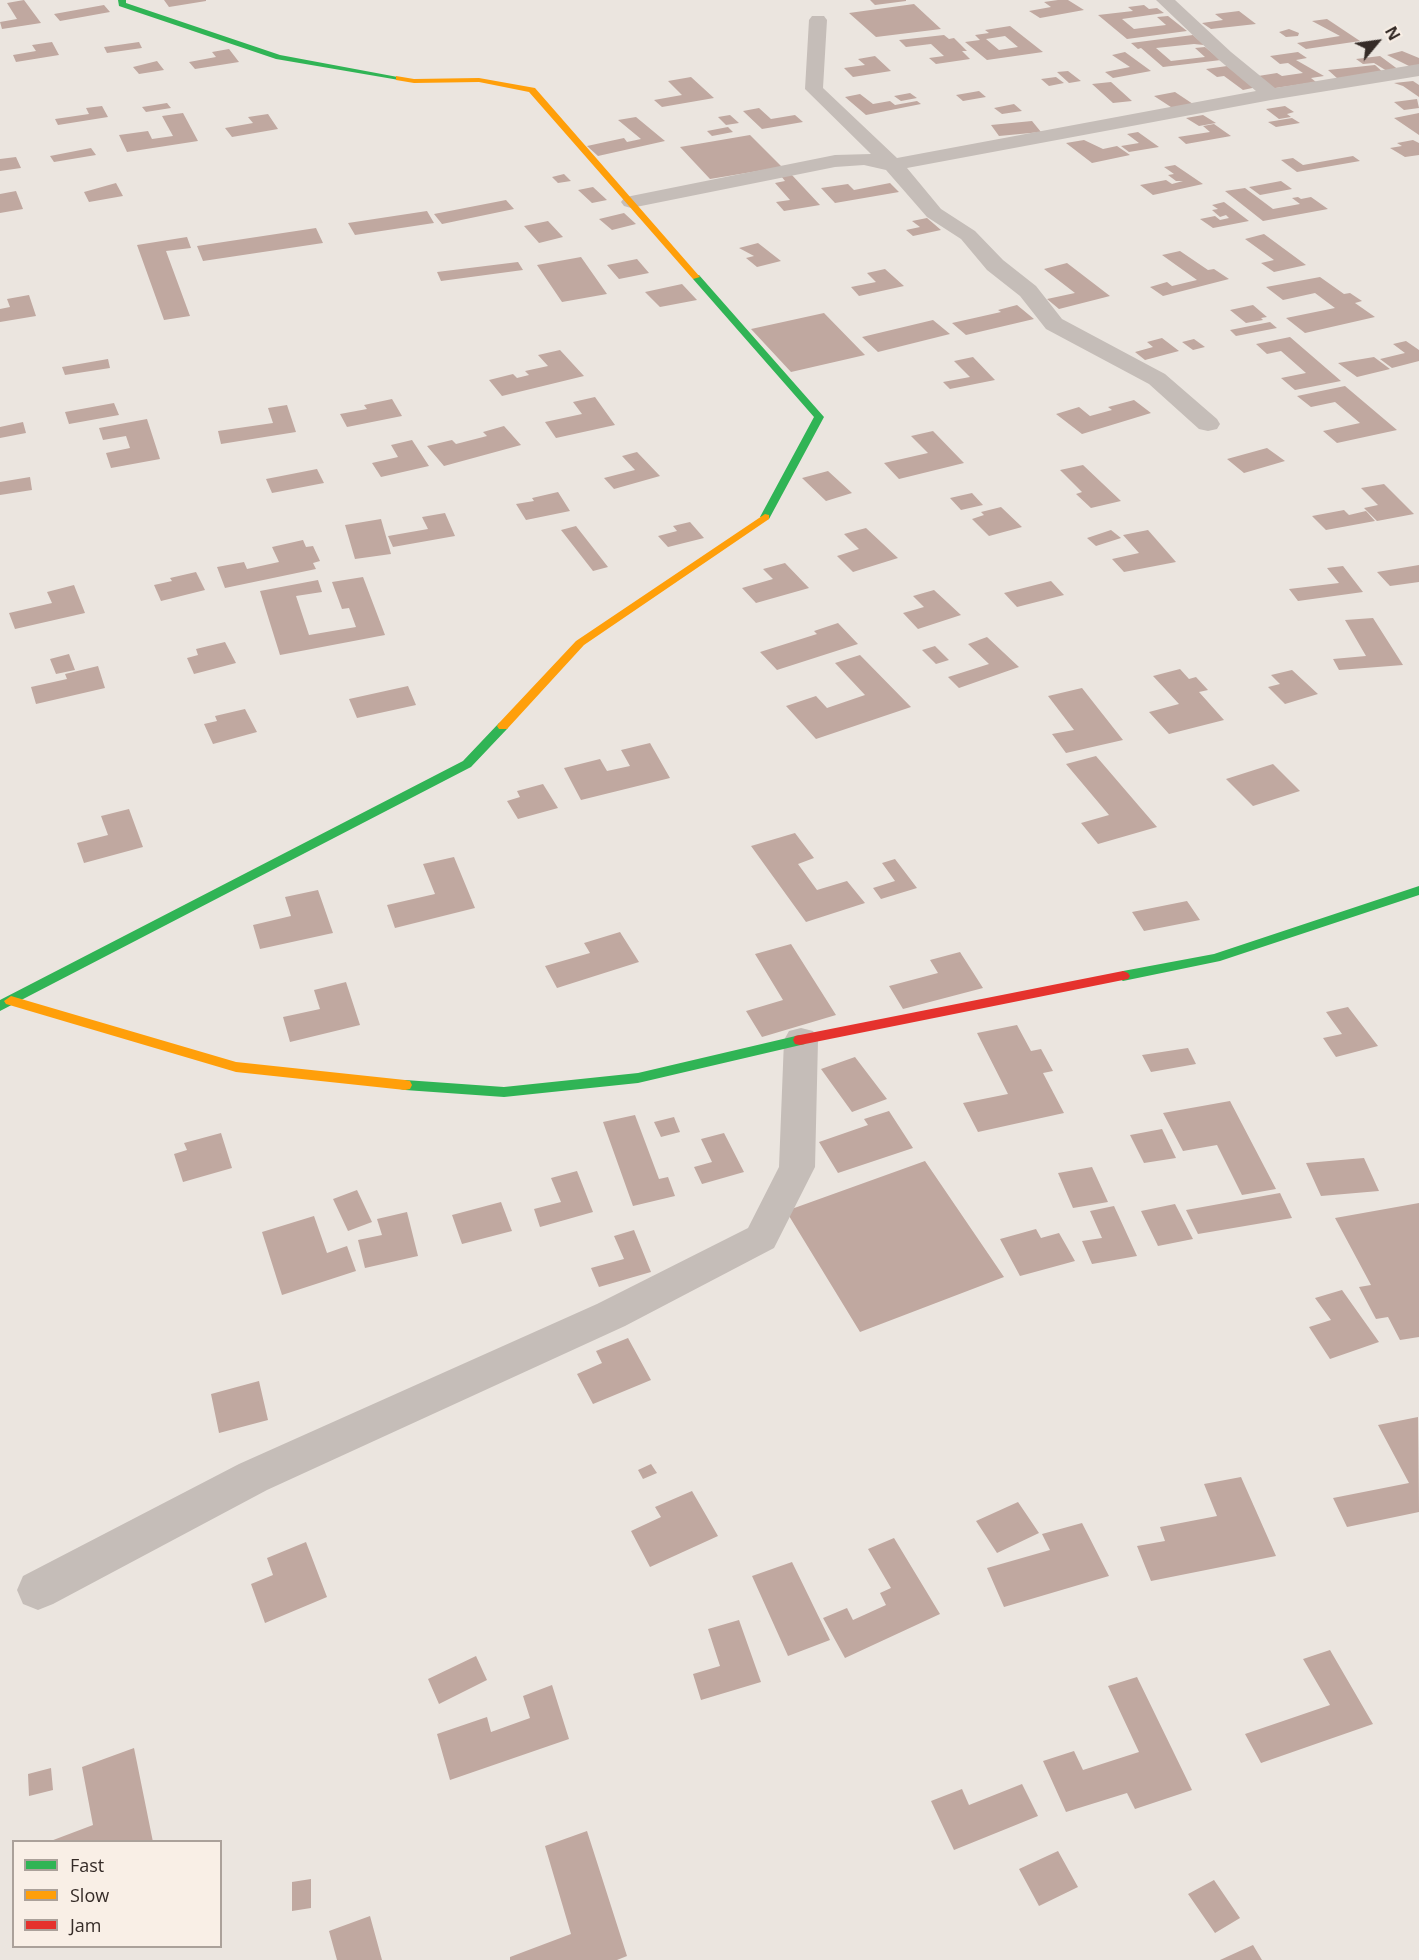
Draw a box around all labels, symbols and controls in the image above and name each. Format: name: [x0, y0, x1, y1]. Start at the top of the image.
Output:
north arrow: [1347, 12, 1407, 72]
text: N: [1380, 22, 1406, 44]
legend: [12, 1840, 222, 1948]
text: Fast: [70, 1853, 104, 1877]
text: Slow: [70, 1883, 109, 1907]
text: Jam: [70, 1913, 102, 1937]

